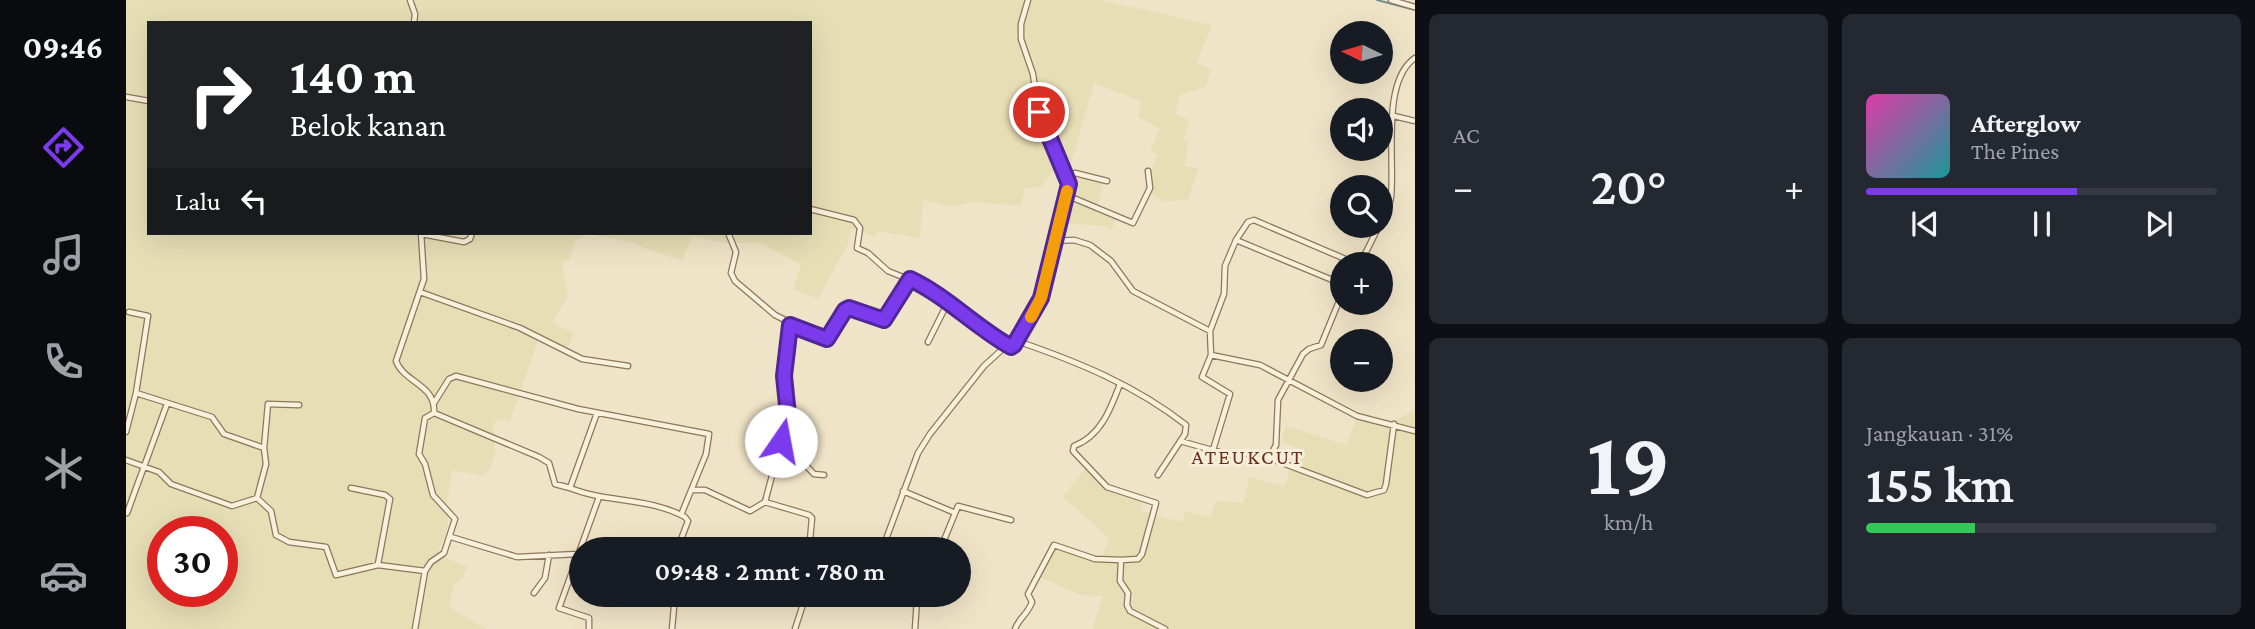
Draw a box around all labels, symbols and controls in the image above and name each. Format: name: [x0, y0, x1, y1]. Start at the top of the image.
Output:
north arrow: [1330, 21, 1393, 84]
map controls: [1330, 21, 1393, 392]
text: 09:46: [23, 29, 103, 65]
icon: right: [175, 49, 266, 140]
text: 140 m: [290, 49, 415, 104]
pin: [1009, 82, 1069, 142]
icon: arrive: [1020, 93, 1058, 131]
button: sound: [1330, 98, 1393, 161]
text: Belok kanan: [290, 107, 446, 143]
text: Afterglow: [1971, 109, 2081, 138]
text: AC: [1453, 122, 1480, 148]
icon: directions: [39, 123, 88, 172]
text: The Pines: [1971, 138, 2059, 164]
text: 20°: [1590, 157, 1667, 215]
text: −: [1453, 166, 1473, 208]
text: +: [1784, 166, 1804, 208]
button: search: [1330, 175, 1393, 238]
icon: left: [235, 182, 273, 220]
text: Lalu: [175, 187, 221, 216]
icon: previous: [1906, 205, 1944, 243]
icon: pause: [2023, 205, 2061, 243]
icon: next: [2140, 205, 2178, 243]
icon: music: [39, 230, 88, 279]
button: +: [1330, 252, 1393, 315]
button: −: [1330, 329, 1393, 392]
icon: phone: [39, 337, 88, 386]
position arrow: [744, 404, 818, 478]
text: 19: [1587, 412, 1670, 514]
text: Jangkauan · 31%: [1866, 420, 2013, 446]
icon: climate: [39, 444, 88, 493]
district label: ATEUKCUT: [1192, 445, 1304, 469]
text: 155 km: [1866, 455, 2014, 513]
text: km/h: [1604, 509, 1653, 535]
speed limit sign: 30: [147, 516, 238, 607]
icon: car: [39, 551, 88, 600]
text: 09:48 · 2 mnt · 780 m: [655, 557, 885, 586]

